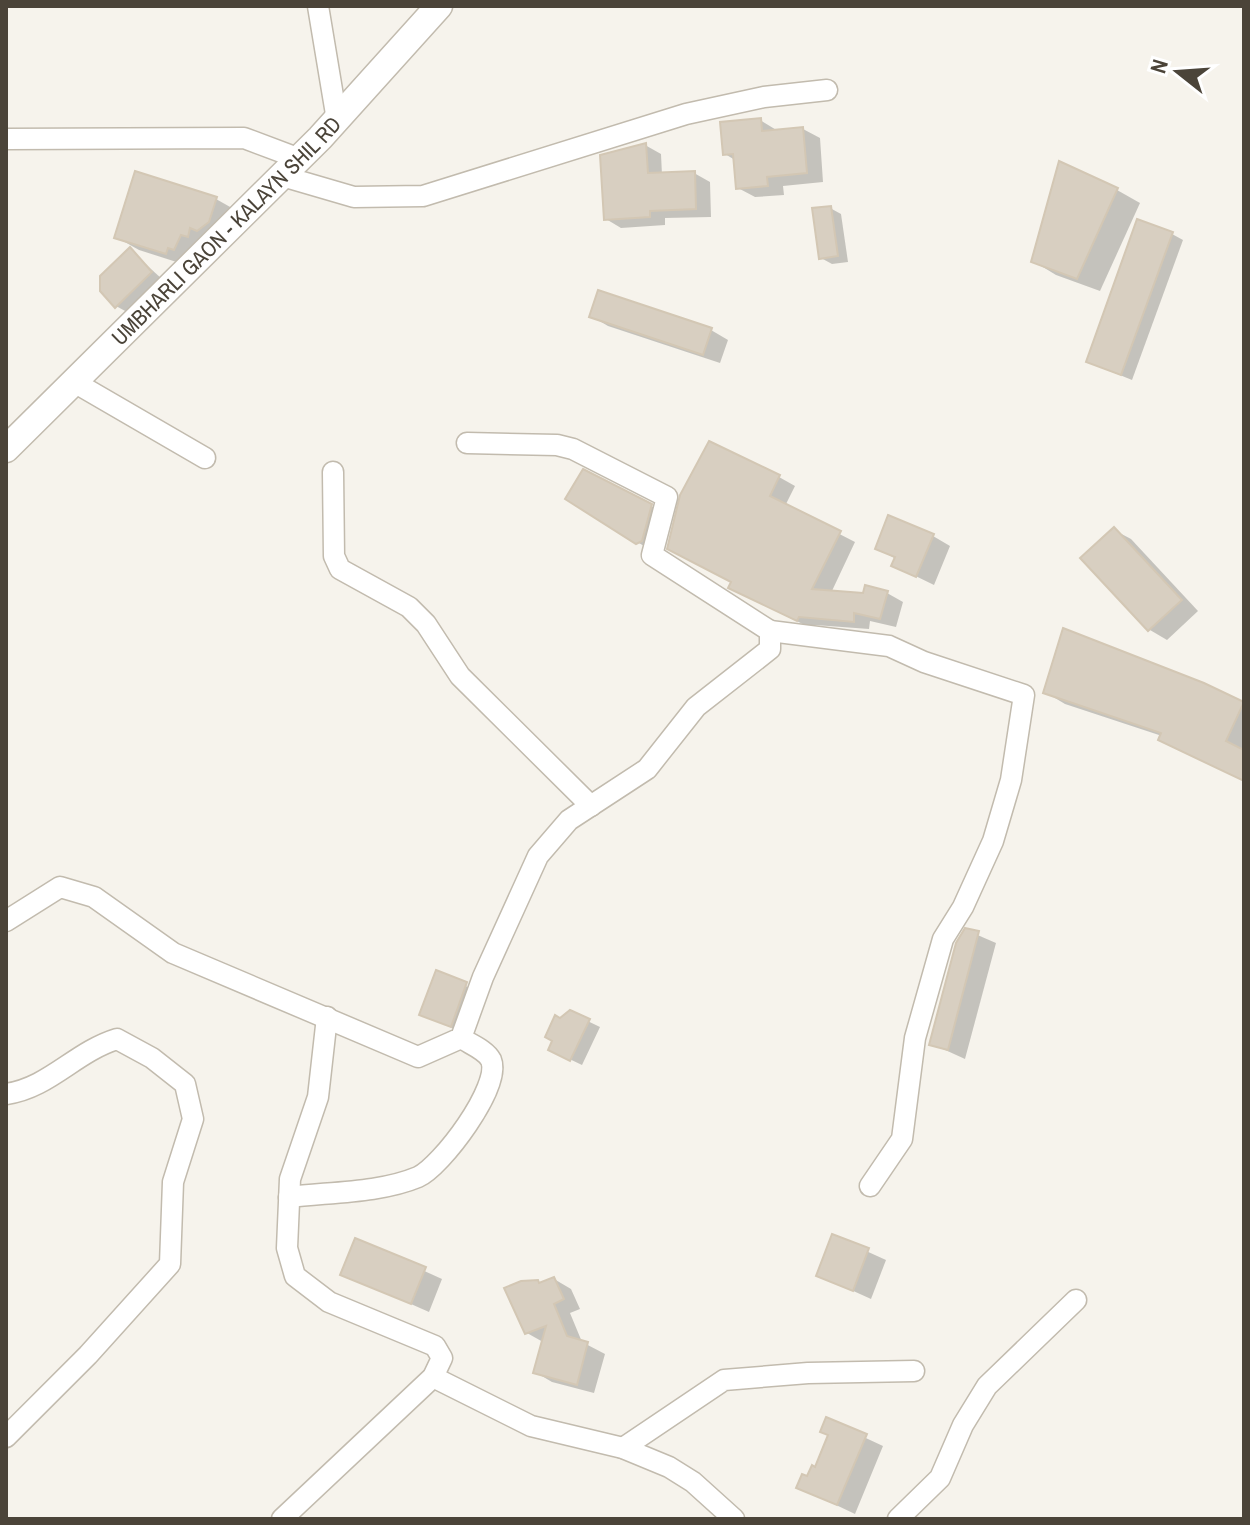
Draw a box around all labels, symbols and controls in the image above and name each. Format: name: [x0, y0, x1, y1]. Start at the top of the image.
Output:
north arrow: [1138, 32, 1218, 112]
text: N: [1143, 56, 1175, 77]
street label: UMBHARLI GAON - KALAYN SHIL RD: [104, 110, 348, 352]

